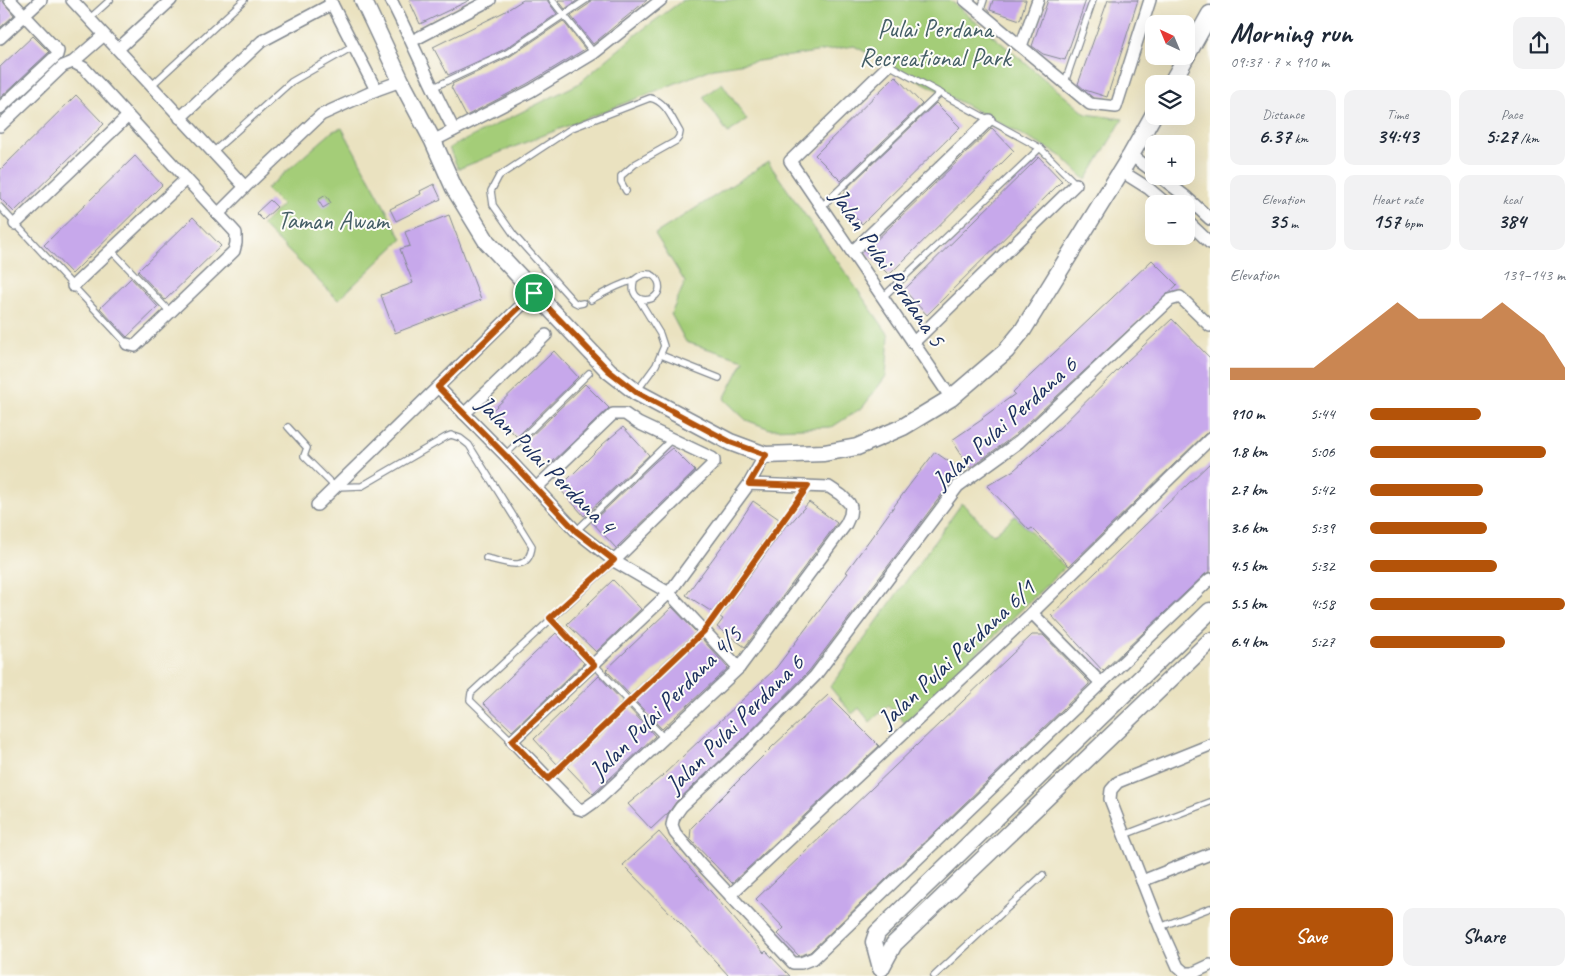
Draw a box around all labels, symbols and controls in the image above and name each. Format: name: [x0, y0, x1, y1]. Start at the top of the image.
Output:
park label: Pulai Perdana Recreational Park: [860, 13, 1012, 74]
north arrow: [1145, 15, 1195, 65]
map controls: [1145, 15, 1195, 245]
text: Morning run: [1230, 15, 1352, 50]
button: share: [1513, 17, 1565, 69]
text: 09:37 · 7 × 910 m: [1230, 52, 1329, 72]
button: layers: [1145, 75, 1195, 125]
text: Distance: [1262, 106, 1304, 123]
text: Time: [1387, 106, 1408, 123]
text: Pace: [1501, 106, 1523, 123]
text: 6.37: [1258, 123, 1291, 149]
text: 34:43: [1377, 123, 1418, 149]
text: 5:27: [1485, 123, 1517, 149]
text: km: [1291, 130, 1308, 147]
text: /km: [1517, 130, 1539, 147]
button: +: [1145, 135, 1195, 185]
street label: Jalan Pulai Perdana 5: [823, 181, 954, 354]
text: Elevation: [1262, 191, 1305, 208]
text: Heart rate: [1372, 191, 1423, 208]
text: kcal: [1503, 191, 1521, 208]
button: −: [1145, 195, 1195, 245]
park label: Taman Awam: [277, 205, 391, 237]
text: 35: [1268, 208, 1287, 234]
text: 157: [1372, 208, 1400, 234]
text: 384: [1498, 208, 1526, 234]
text: m: [1287, 215, 1298, 232]
text: bpm: [1400, 215, 1423, 232]
text: Elevation: [1230, 265, 1279, 285]
text: 139–143 m: [1502, 265, 1565, 285]
pin: [513, 272, 555, 314]
icon: arrive: [520, 279, 548, 307]
street label: Jalan Pulai Perdana 6: [925, 349, 1084, 497]
street label: Jalan Pulai Perdana 4: [469, 388, 625, 543]
text: 910 m: [1230, 404, 1264, 424]
text: 5:44: [1310, 404, 1335, 424]
text: 1.8 km: [1230, 442, 1267, 462]
text: 5:06: [1310, 442, 1335, 462]
text: 2.7 km: [1230, 480, 1267, 500]
text: 5:42: [1310, 480, 1335, 500]
text: 3.6 km: [1230, 518, 1268, 538]
text: 5:39: [1310, 518, 1335, 538]
text: 4.5 km: [1230, 556, 1267, 576]
text: 5:32: [1310, 556, 1335, 576]
street label: Jalan Pulai Perdana 6/1: [871, 571, 1043, 736]
text: 5.5 km: [1230, 594, 1267, 614]
text: 4:58: [1310, 594, 1335, 614]
street label: Jalan Pulai Perdana 4/5: [582, 618, 750, 787]
text: 6.4 km: [1230, 632, 1268, 652]
text: 5:27: [1310, 632, 1335, 652]
street label: Jalan Pulai Perdana 6: [658, 647, 812, 801]
button: Save: [1230, 908, 1393, 966]
button: Share: [1403, 908, 1565, 966]

